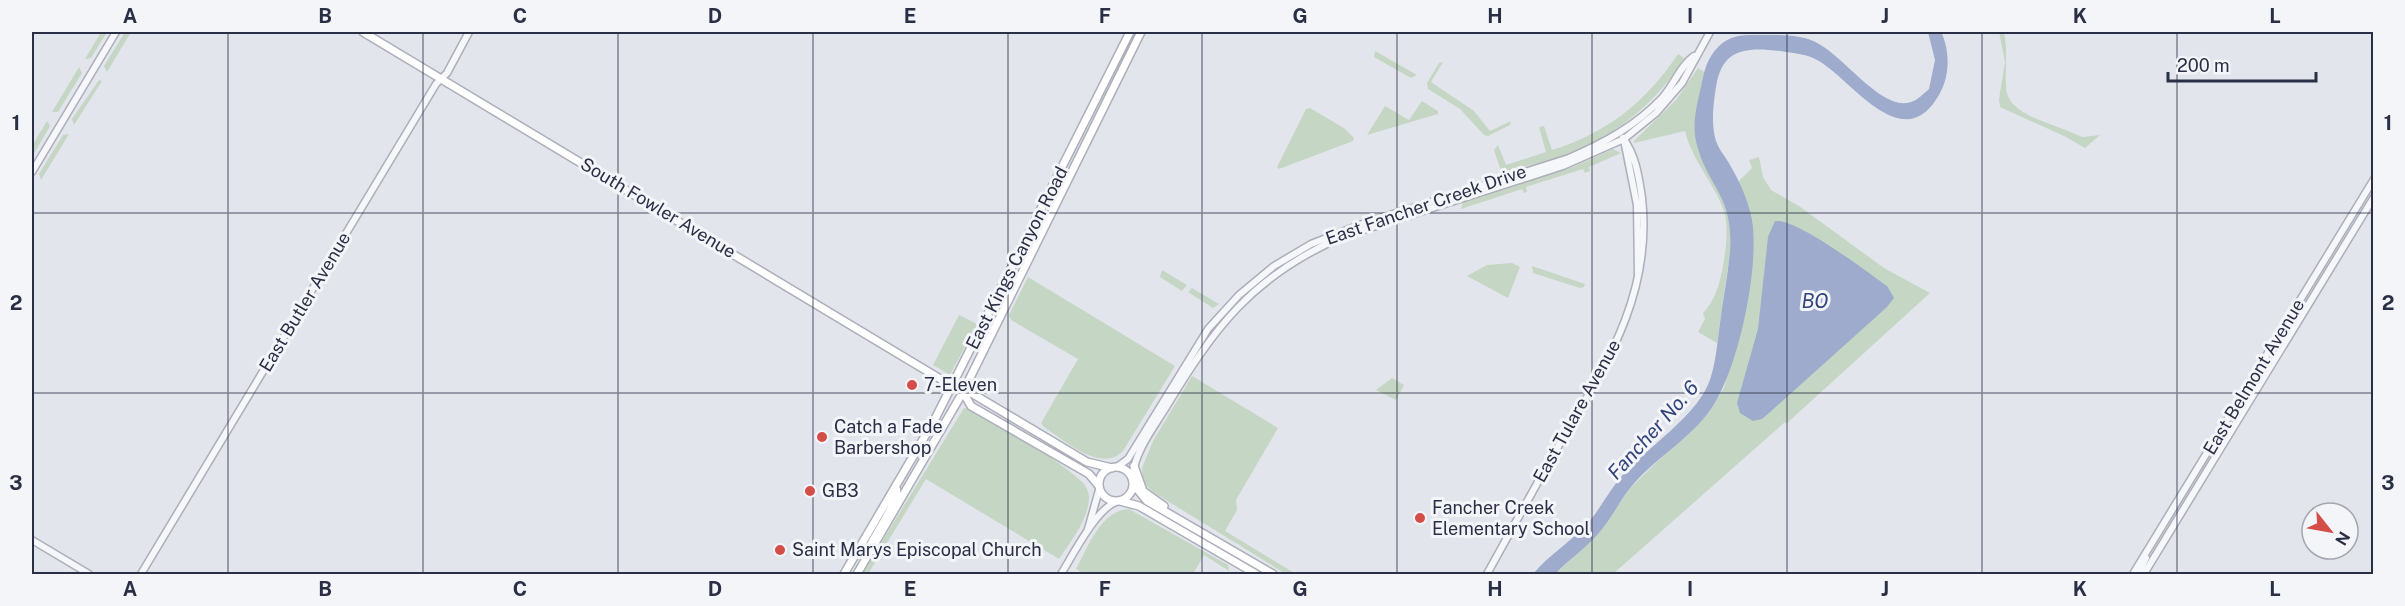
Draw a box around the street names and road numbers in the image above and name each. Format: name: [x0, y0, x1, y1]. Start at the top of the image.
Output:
street label: South Fowler Avenue: [577, 153, 740, 262]
street label: East Fancher Creek Drive: [1323, 160, 1529, 249]
street label: East Kings Canyon Road: [961, 163, 1072, 353]
street label: East Butler Avenue: [255, 228, 355, 375]
street label: East Belmont Avenue: [2199, 295, 2308, 458]
street label: East Tulare Avenue: [1529, 336, 1625, 486]

